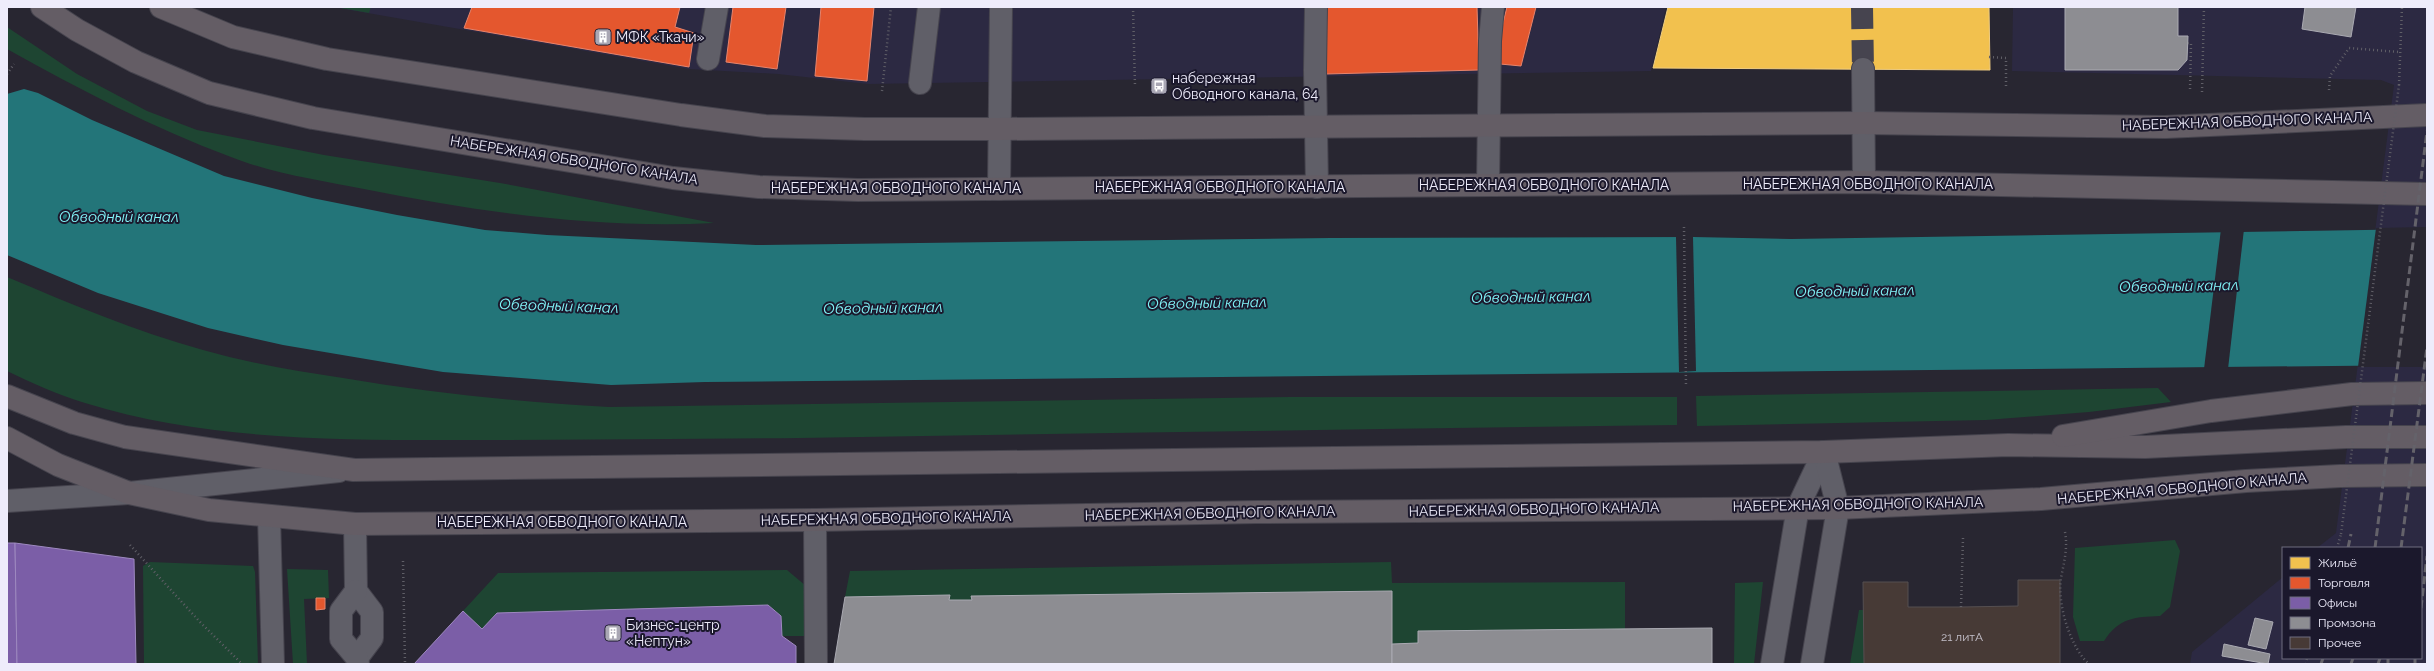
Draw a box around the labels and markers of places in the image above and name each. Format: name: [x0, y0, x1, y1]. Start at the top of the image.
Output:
building icon: МФК «Ткачи»: [593, 27, 613, 47]
place label: МФК «Ткачи»: [616, 29, 705, 45]
place label: набережная Обводного канала, 64: [1172, 70, 1318, 102]
bus stop icon: набережная Обводного канала, 64: [1149, 76, 1169, 96]
place label: Бизнес-центр «Нептун»: [626, 617, 720, 649]
building icon: Бизнес-центр «Нептун»: [603, 623, 623, 643]

